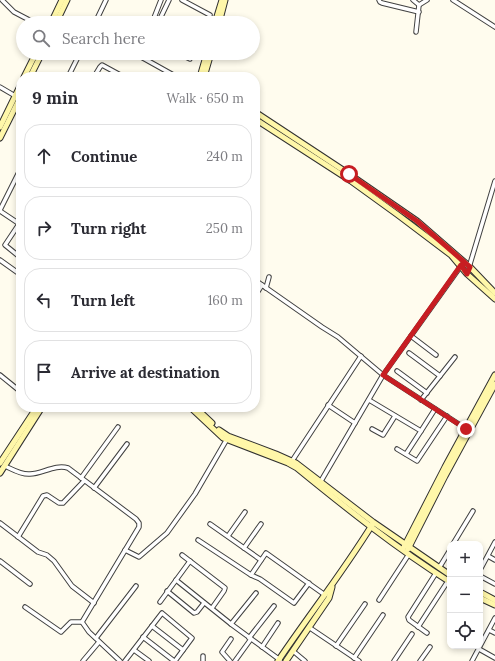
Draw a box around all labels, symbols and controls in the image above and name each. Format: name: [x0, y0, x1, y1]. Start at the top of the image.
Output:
search box: [16, 16, 260, 60]
icon: search: [30, 27, 52, 49]
text: Search here: [62, 29, 145, 48]
text: 9 min: [32, 87, 78, 109]
text: Walk · 650 m: [167, 90, 244, 107]
icon: ahead: [33, 145, 55, 167]
text: Continue: [71, 147, 137, 166]
text: 240 m: [206, 148, 243, 165]
route start: [340, 165, 358, 183]
icon: right: [33, 217, 55, 239]
text: Turn right: [71, 219, 147, 238]
text: 250 m: [206, 220, 243, 237]
icon: left: [33, 289, 55, 311]
text: Turn left: [71, 291, 135, 310]
text: 160 m: [208, 292, 243, 309]
icon: arrive: [33, 361, 55, 383]
text: Arrive at destination: [71, 363, 220, 382]
route end: [457, 420, 475, 438]
map controls: [447, 541, 483, 649]
button: +: [447, 541, 483, 577]
button: −: [447, 577, 483, 613]
button: locate: [447, 613, 483, 649]

